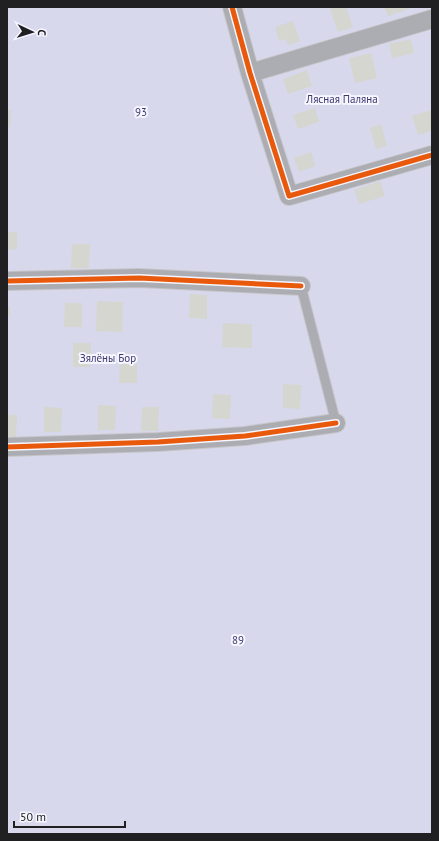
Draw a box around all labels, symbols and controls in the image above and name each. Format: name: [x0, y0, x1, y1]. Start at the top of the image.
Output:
north arrow: [12, 12, 52, 52]
text: С: [35, 29, 49, 36]
park label: Лясная Паляна: [305, 92, 378, 106]
park label: 93: [135, 105, 147, 119]
park label: Зялёны Бор: [80, 351, 136, 365]
park label: 89: [232, 633, 244, 647]
scale bar: [14, 803, 125, 829]
text: 50 m: [20, 809, 46, 824]

